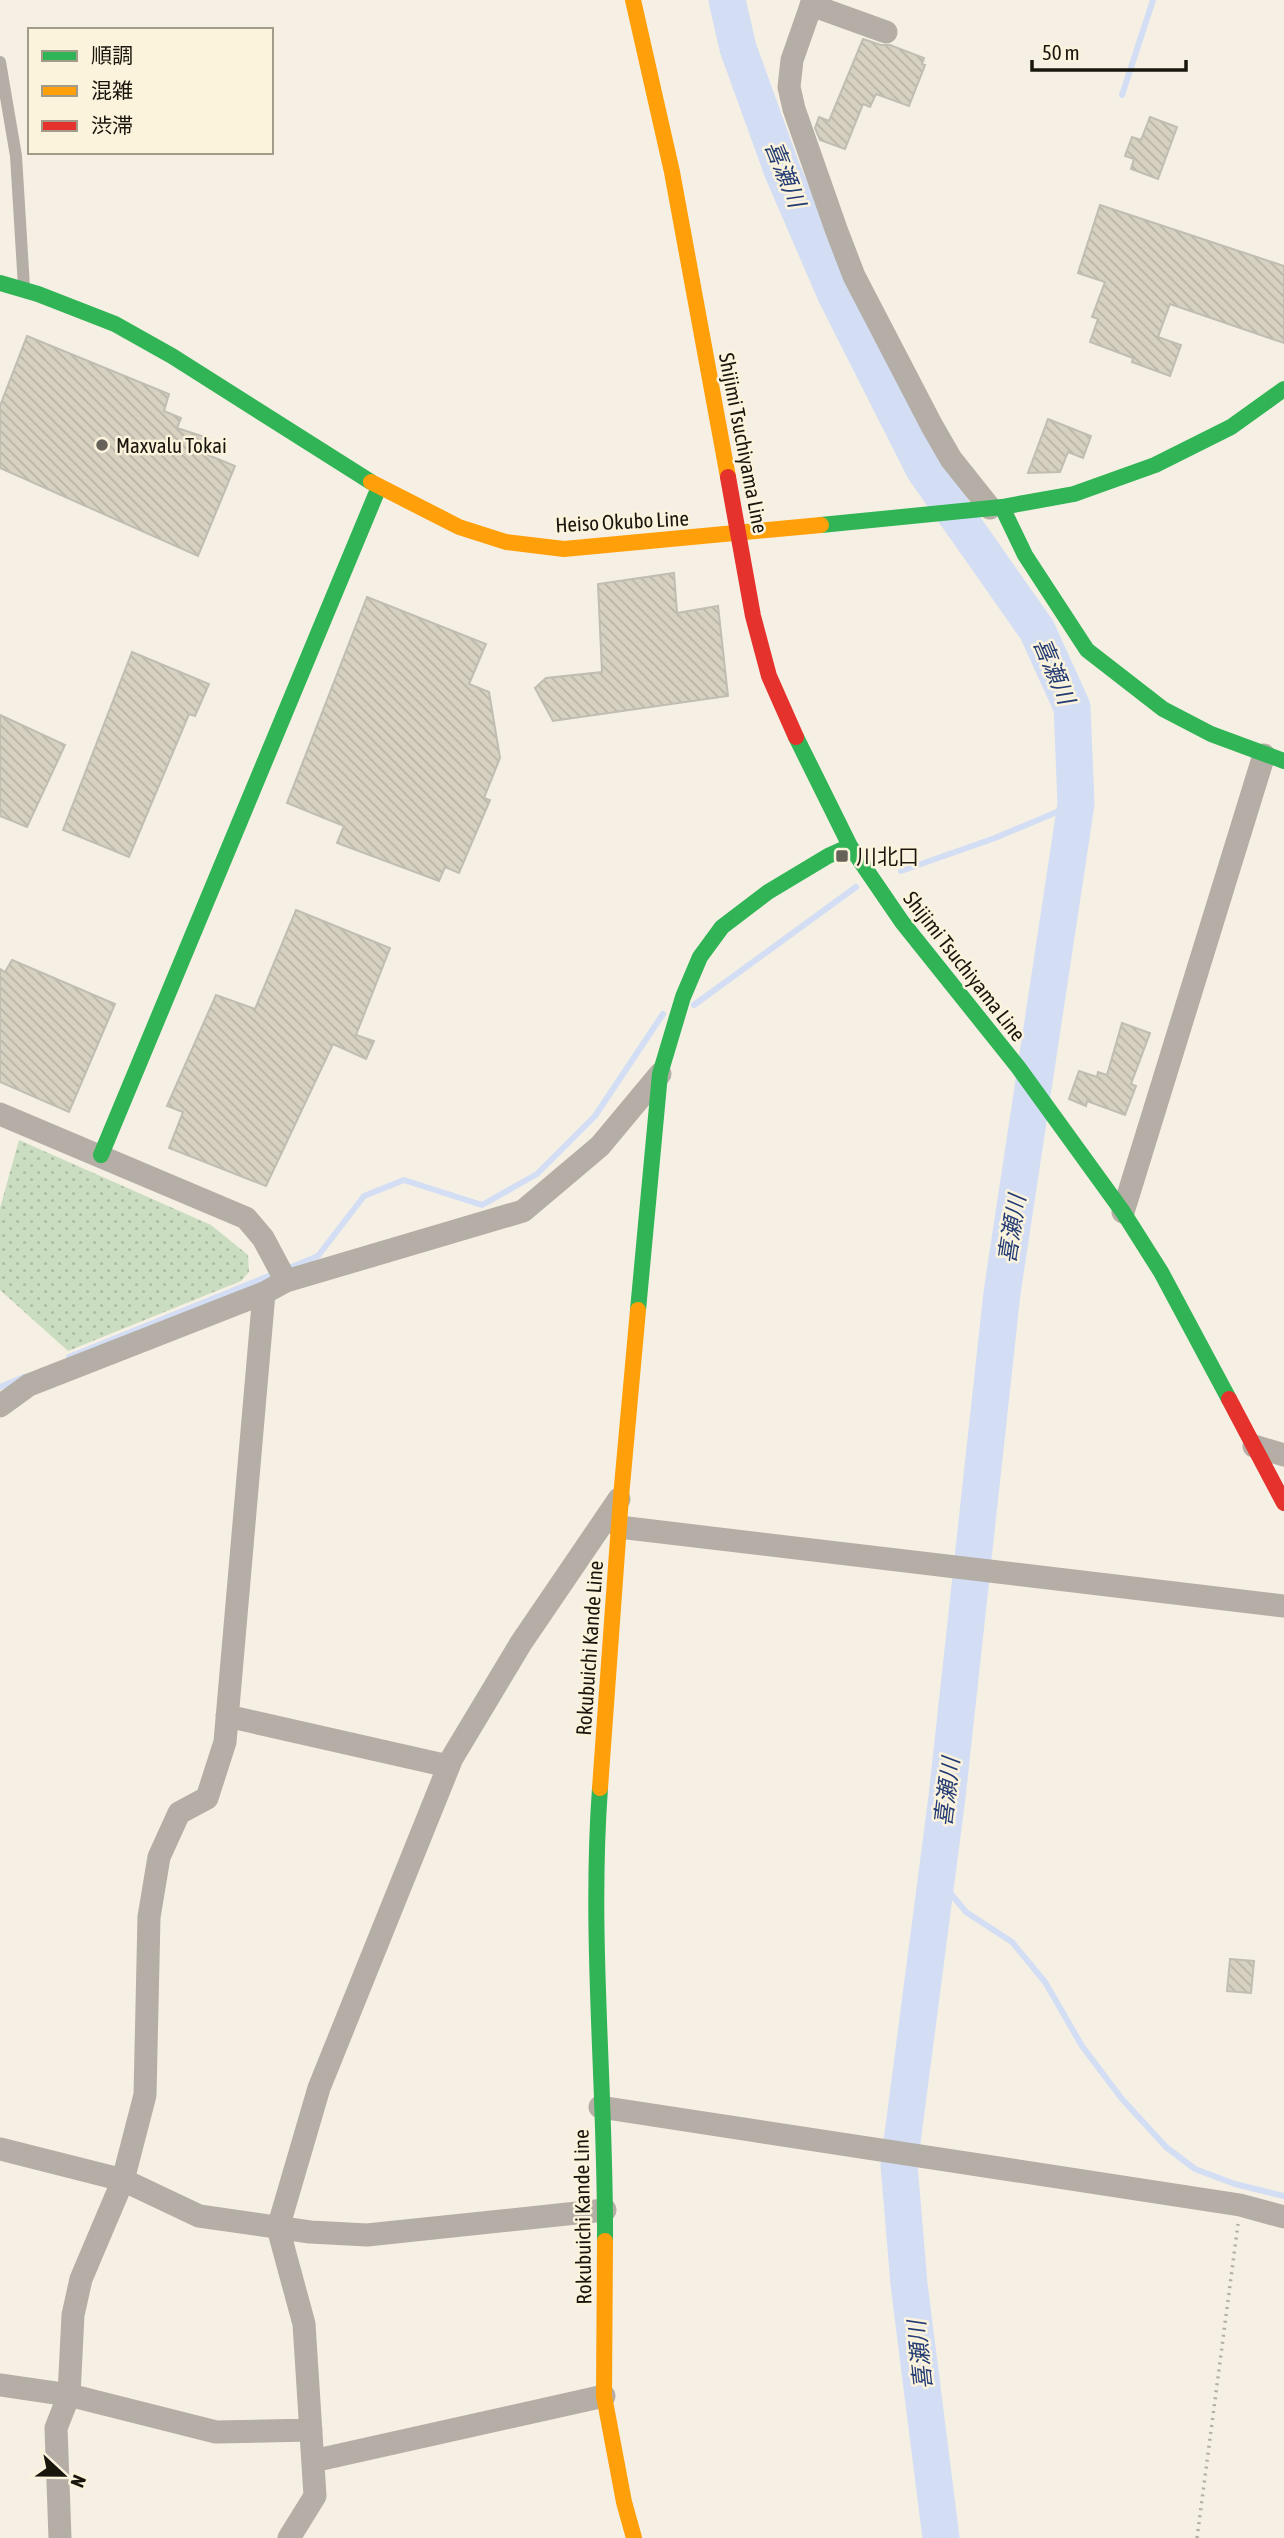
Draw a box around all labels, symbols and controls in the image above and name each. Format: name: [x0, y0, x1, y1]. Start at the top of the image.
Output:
legend: [28, 28, 273, 154]
scale bar: [1032, 28, 1186, 72]
text: 50 m: [1042, 40, 1080, 64]
text: 順調: [91, 43, 133, 67]
text: 混雑: [91, 78, 133, 102]
text: 渋滞: [91, 113, 133, 137]
water label: 喜瀬川: [760, 137, 811, 214]
street label: Shijimi Tsuchiyama Line: [715, 351, 773, 535]
place label: Maxvalu Tokai: [116, 433, 227, 457]
marker: Maxvalu Tokai: [94, 437, 110, 453]
street label: Heiso Okubo Line: [555, 506, 689, 536]
water label: 喜瀬川: [1029, 634, 1081, 711]
place label: 川北口: [856, 844, 919, 868]
marker: 川北口: [834, 848, 850, 864]
street label: Shijimi Tsuchiyama Line: [899, 886, 1031, 1046]
water label: 喜瀬川: [994, 1190, 1031, 1265]
street label: Rokubuichi Kande Line: [571, 1560, 607, 1736]
water label: 喜瀬川: [930, 1753, 964, 1828]
street label: Rokubuichi Kande Line: [568, 2129, 596, 2305]
water label: 喜瀬川: [903, 2316, 937, 2391]
north arrow: [28, 2440, 98, 2510]
text: N: [66, 2472, 91, 2491]

